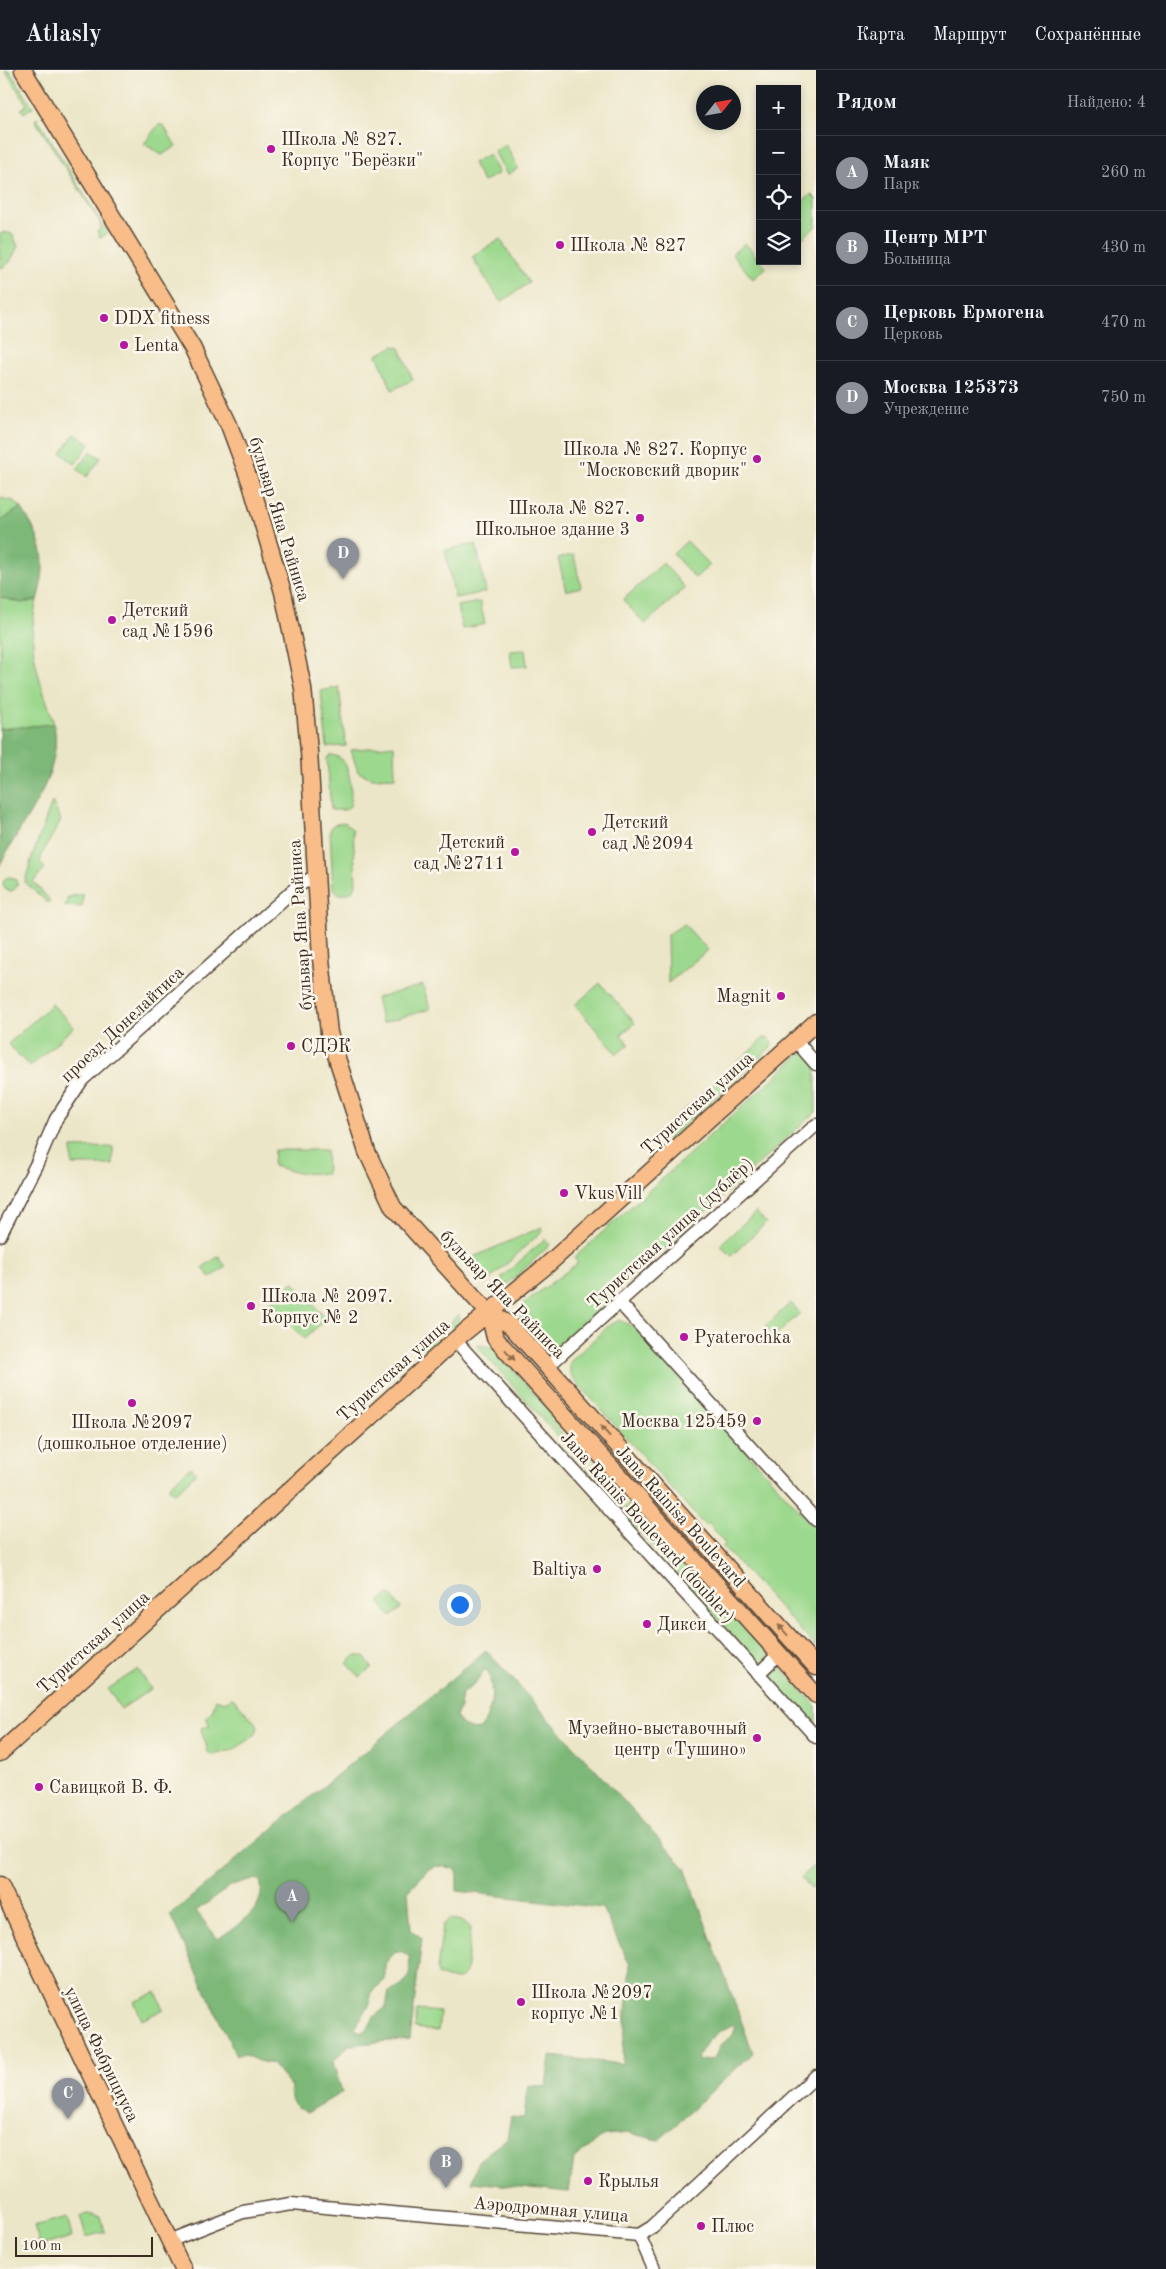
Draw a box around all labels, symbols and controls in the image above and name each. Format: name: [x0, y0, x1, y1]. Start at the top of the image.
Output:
text: Atlasly: [25, 23, 102, 47]
text: Карта: [856, 26, 905, 44]
text: Маршрут: [933, 26, 1007, 44]
text: Сохранённые: [1035, 26, 1141, 44]
north arrow: [696, 85, 741, 130]
map controls: [756, 85, 801, 265]
button: +: [756, 85, 801, 130]
text: Рядом: [836, 92, 897, 113]
text: Найдено: 4: [1067, 95, 1146, 111]
button: −: [756, 130, 801, 175]
place label: Школа № 827. Корпус "Берёзки": [281, 131, 423, 170]
marker: Школа № 827. Корпус "Берёзки": [265, 143, 277, 155]
text: Маяк: [883, 154, 930, 173]
text: A: [846, 165, 858, 181]
text: 260 m: [1101, 165, 1146, 181]
button: locate: [756, 175, 801, 220]
text: Парк: [883, 177, 920, 193]
button: layers: [756, 220, 801, 265]
text: Центр МРТ: [883, 229, 987, 248]
place label: Школа № 827: [570, 237, 686, 255]
marker: Школа № 827: [554, 239, 566, 251]
text: B: [846, 240, 858, 256]
text: 430 m: [1101, 240, 1146, 256]
text: Больница: [883, 252, 951, 268]
text: Церковь Ермогена: [883, 304, 1044, 323]
place label: DDX fitness: [114, 310, 210, 328]
marker: DDX fitness: [98, 312, 110, 324]
text: C: [847, 315, 857, 331]
text: 470 m: [1101, 315, 1146, 331]
text: Церковь: [883, 327, 943, 343]
place label: Lenta: [134, 337, 179, 355]
marker: Lenta: [118, 339, 130, 351]
text: Москва 125373: [883, 379, 1019, 398]
text: D: [846, 390, 858, 406]
text: 750 m: [1101, 390, 1146, 406]
text: Учреждение: [883, 402, 969, 418]
street label: бульвар Яна Райниса: [245, 435, 313, 604]
place label: Школа № 827. Корпус "Московский дворик": [563, 441, 747, 480]
marker: Школа № 827. Корпус "Московский дворик": [751, 453, 763, 465]
place label: Школа № 827. Школьное здание 3: [475, 500, 630, 539]
marker: Школа № 827. Школьное здание 3: [634, 512, 646, 524]
pin: D: [327, 538, 359, 579]
place label: Детский сад №1596: [122, 602, 214, 641]
marker: Детский сад №1596: [106, 614, 118, 626]
place label: Детский сад №2094: [602, 814, 694, 853]
marker: Детский сад №2094: [586, 826, 598, 838]
place label: Детский сад №2711: [413, 834, 505, 873]
street label: бульвар Яна Райниса: [286, 839, 316, 1011]
marker: Детский сад №2711: [509, 846, 521, 858]
street label: проезд Донелайтиса: [58, 963, 188, 1086]
place label: Magnit: [716, 988, 771, 1006]
marker: Magnit: [775, 990, 787, 1002]
place label: СДЭК: [301, 1038, 351, 1056]
marker: СДЭК: [285, 1040, 297, 1052]
street label: Туристская улица: [638, 1049, 757, 1159]
street label: Туристская улица (дублёр): [584, 1154, 757, 1313]
place label: VkusVill: [574, 1185, 643, 1203]
marker: VkusVill: [558, 1187, 570, 1199]
street label: бульвар Яна Райниса: [436, 1227, 568, 1363]
place label: Школа № 2097. Корпус № 2: [261, 1288, 393, 1327]
marker: Школа № 2097. Корпус № 2: [245, 1300, 257, 1312]
street label: Туристская улица: [334, 1316, 453, 1426]
place label: Pyaterochka: [694, 1329, 791, 1347]
marker: Pyaterochka: [678, 1331, 690, 1343]
one-way arrow: [504, 1349, 516, 1361]
marker: Школа №2097 (дошкольное отделение): [126, 1397, 138, 1409]
place label: Москва 125459: [621, 1413, 747, 1431]
place label: Школа №2097 (дошкольное отделение): [36, 1414, 228, 1453]
marker: Москва 125459: [751, 1415, 763, 1427]
one-way arrow: [599, 1426, 611, 1438]
street label: Jana Rainis Boulevard (doubler): [557, 1428, 739, 1627]
street label: Jana Rainisa Boulevard: [612, 1442, 748, 1591]
place label: Baltiya: [532, 1561, 587, 1579]
marker: Baltiya: [591, 1563, 603, 1575]
street label: Туристская улица: [34, 1588, 153, 1698]
your location: [447, 1592, 473, 1618]
place label: Дикси: [657, 1616, 707, 1634]
marker: Дикси: [641, 1618, 653, 1630]
one-way arrow: [778, 1624, 789, 1637]
place label: Музейно-выставочный центр «Тушино»: [567, 1720, 747, 1759]
marker: Музейно-выставочный центр «Тушино»: [751, 1732, 763, 1744]
place label: Савицкой В. Ф.: [49, 1779, 173, 1797]
marker: Савицкой В. Ф.: [33, 1781, 45, 1793]
pin: A: [276, 1881, 308, 1922]
street label: улица Фабрициуса: [61, 1984, 142, 2125]
place label: Школа №2097 корпус №1: [531, 1984, 653, 2023]
marker: Школа №2097 корпус №1: [515, 1996, 527, 2008]
pin: C: [52, 2078, 84, 2119]
pin: B: [430, 2147, 462, 2188]
place label: Крылья: [598, 2173, 659, 2191]
marker: Крылья: [582, 2175, 594, 2187]
street label: Аэродромная улица: [472, 2194, 630, 2226]
place label: Плюс: [711, 2218, 754, 2236]
marker: Плюс: [695, 2220, 707, 2232]
scale bar: [15, 2234, 152, 2257]
text: 100 m: [22, 2239, 61, 2253]

